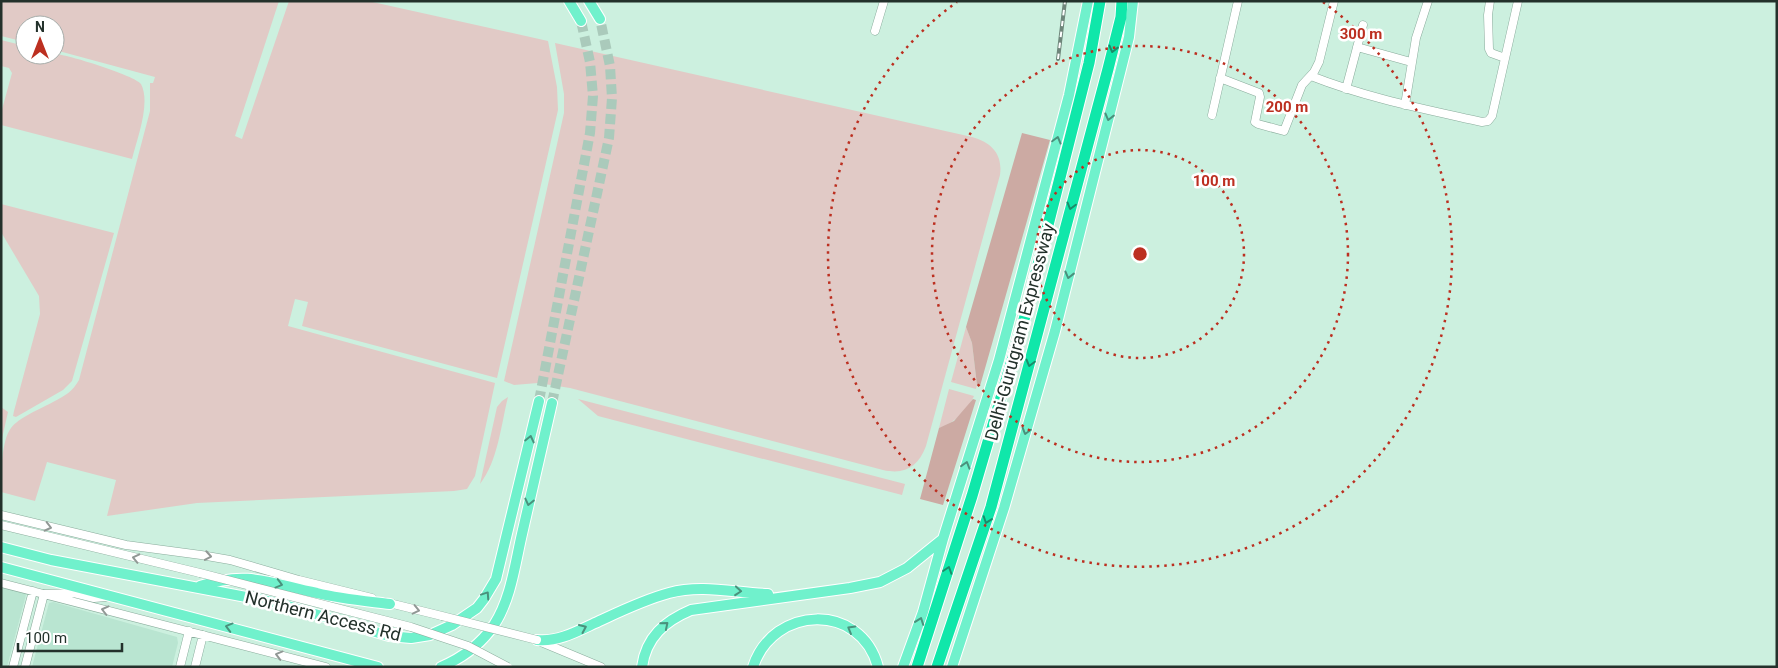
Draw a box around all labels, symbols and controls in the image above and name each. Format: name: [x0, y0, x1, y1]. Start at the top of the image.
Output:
north arrow: [15, 15, 65, 65]
text: N: [35, 19, 45, 35]
text: 300 m: [1340, 25, 1382, 43]
one-way arrow: [1108, 45, 1119, 54]
text: 200 m: [1266, 98, 1308, 116]
one-way arrow: [1104, 113, 1115, 122]
one-way arrow: [1051, 136, 1062, 145]
text: 100 m: [1193, 172, 1235, 190]
one-way arrow: [1067, 202, 1077, 210]
street label: Delhi-Gurugram Expressway: [980, 220, 1059, 443]
centre of rings: [1131, 245, 1149, 263]
one-way arrow: [1064, 270, 1075, 279]
one-way arrow: [1025, 359, 1035, 367]
one-way arrow: [1021, 427, 1031, 435]
one-way arrow: [524, 435, 535, 444]
one-way arrow: [960, 461, 970, 470]
one-way arrow: [524, 498, 535, 507]
one-way arrow: [983, 515, 993, 524]
one-way arrow: [44, 521, 53, 532]
one-way arrow: [204, 550, 213, 561]
one-way arrow: [131, 553, 140, 564]
one-way arrow: [943, 567, 953, 575]
one-way arrow: [274, 578, 283, 589]
street label: Northern Access Rd: [243, 586, 403, 645]
one-way arrow: [734, 586, 742, 597]
one-way arrow: [480, 591, 489, 601]
one-way arrow: [412, 604, 421, 615]
one-way arrow: [100, 605, 109, 616]
one-way arrow: [914, 617, 924, 626]
scale bar: [18, 620, 121, 652]
one-way arrow: [225, 622, 234, 633]
one-way arrow: [659, 622, 668, 631]
one-way arrow: [578, 624, 587, 635]
one-way arrow: [847, 625, 856, 635]
text: 100 m: [25, 629, 67, 647]
one-way arrow: [276, 650, 284, 660]

